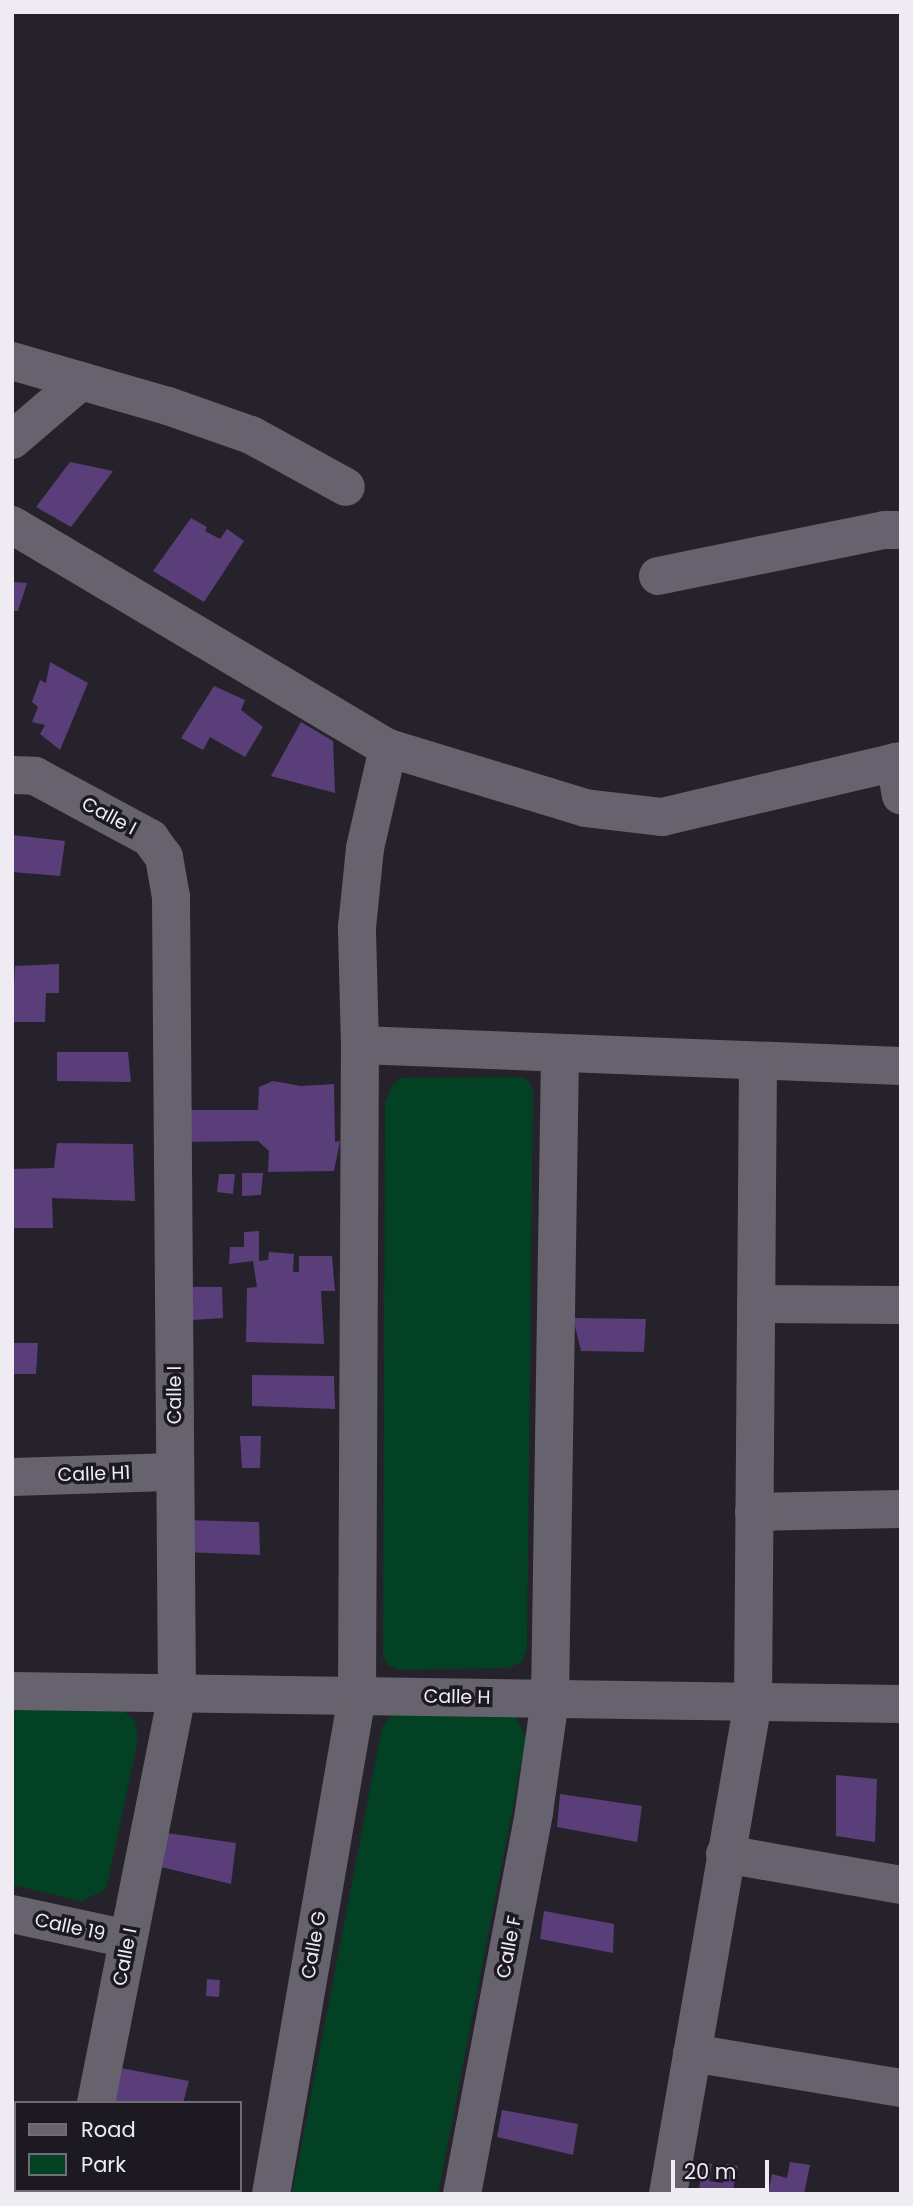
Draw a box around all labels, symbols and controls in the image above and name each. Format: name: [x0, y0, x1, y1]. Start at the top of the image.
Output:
street label: Calle I: [78, 792, 140, 840]
street label: Calle I: [164, 1366, 186, 1424]
street label: Calle H1: [57, 1461, 131, 1487]
street label: Calle H: [423, 1685, 491, 1709]
street label: Calle 19: [33, 1908, 107, 1946]
street label: Calle G: [297, 1909, 331, 1981]
street label: Calle F: [492, 1914, 526, 1980]
street label: Calle I: [108, 1926, 142, 1988]
legend: [14, 2101, 242, 2192]
text: Road: [81, 2115, 136, 2144]
scale bar: [675, 2146, 773, 2190]
text: Park: [81, 2150, 126, 2179]
text: 20 m: [684, 2157, 737, 2186]

